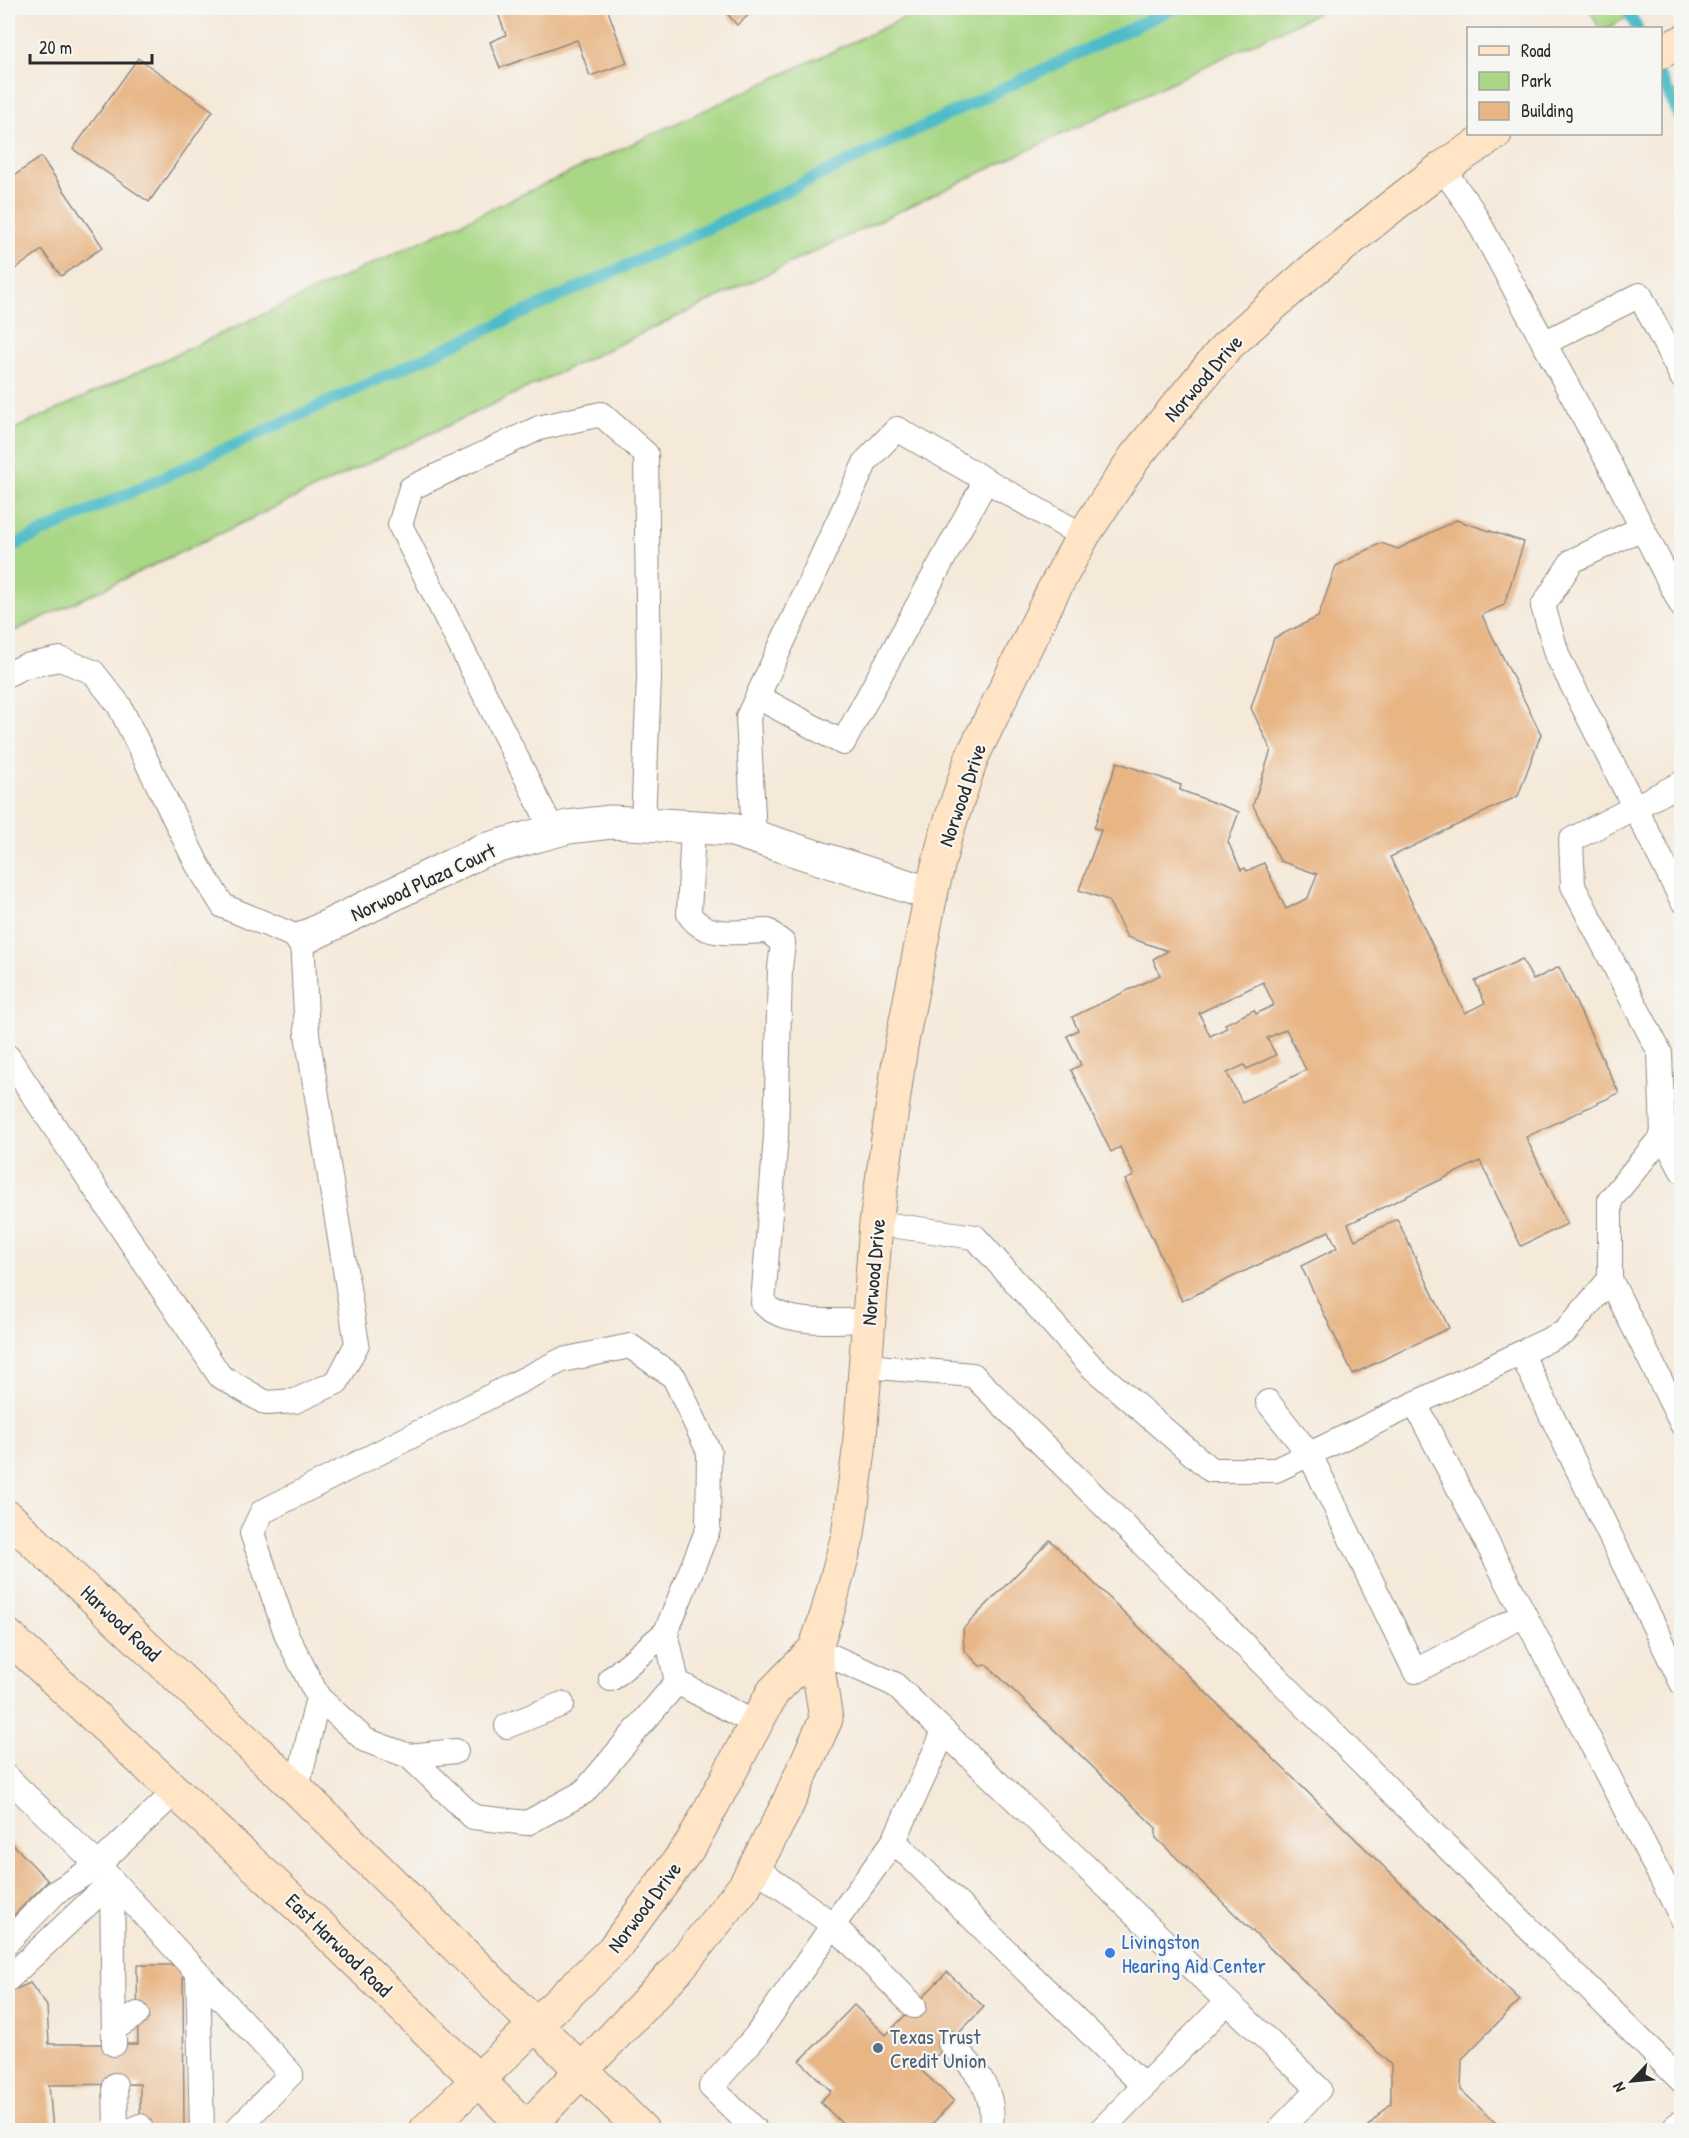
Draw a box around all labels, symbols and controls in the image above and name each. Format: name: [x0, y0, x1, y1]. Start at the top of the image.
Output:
scale bar: [30, 27, 152, 65]
legend: [1467, 27, 1662, 135]
text: 20 m: [39, 35, 72, 60]
text: Road: [1521, 38, 1551, 63]
text: Park: [1521, 68, 1552, 93]
text: Building: [1521, 98, 1573, 123]
street label: Norwood Drive: [1157, 328, 1249, 428]
street label: Norwood Drive: [931, 740, 993, 850]
street label: Norwood Plaza Court: [346, 835, 501, 928]
street label: Norwood Drive: [854, 1217, 892, 1327]
street label: Harwood Road: [74, 1578, 168, 1668]
street label: Norwood Drive: [600, 1856, 688, 1958]
street label: East Harwood Road: [279, 1887, 399, 2003]
place label: Livingston Hearing Aid Center: [1122, 1927, 1266, 1980]
marker: Livingston Hearing Aid Center: [1103, 1946, 1117, 1960]
place label: Texas Trust Credit Union: [890, 2022, 987, 2075]
marker: Texas Trust Credit Union: [871, 2041, 885, 2055]
north arrow: [1602, 2051, 1662, 2111]
text: N: [1607, 2078, 1630, 2096]

